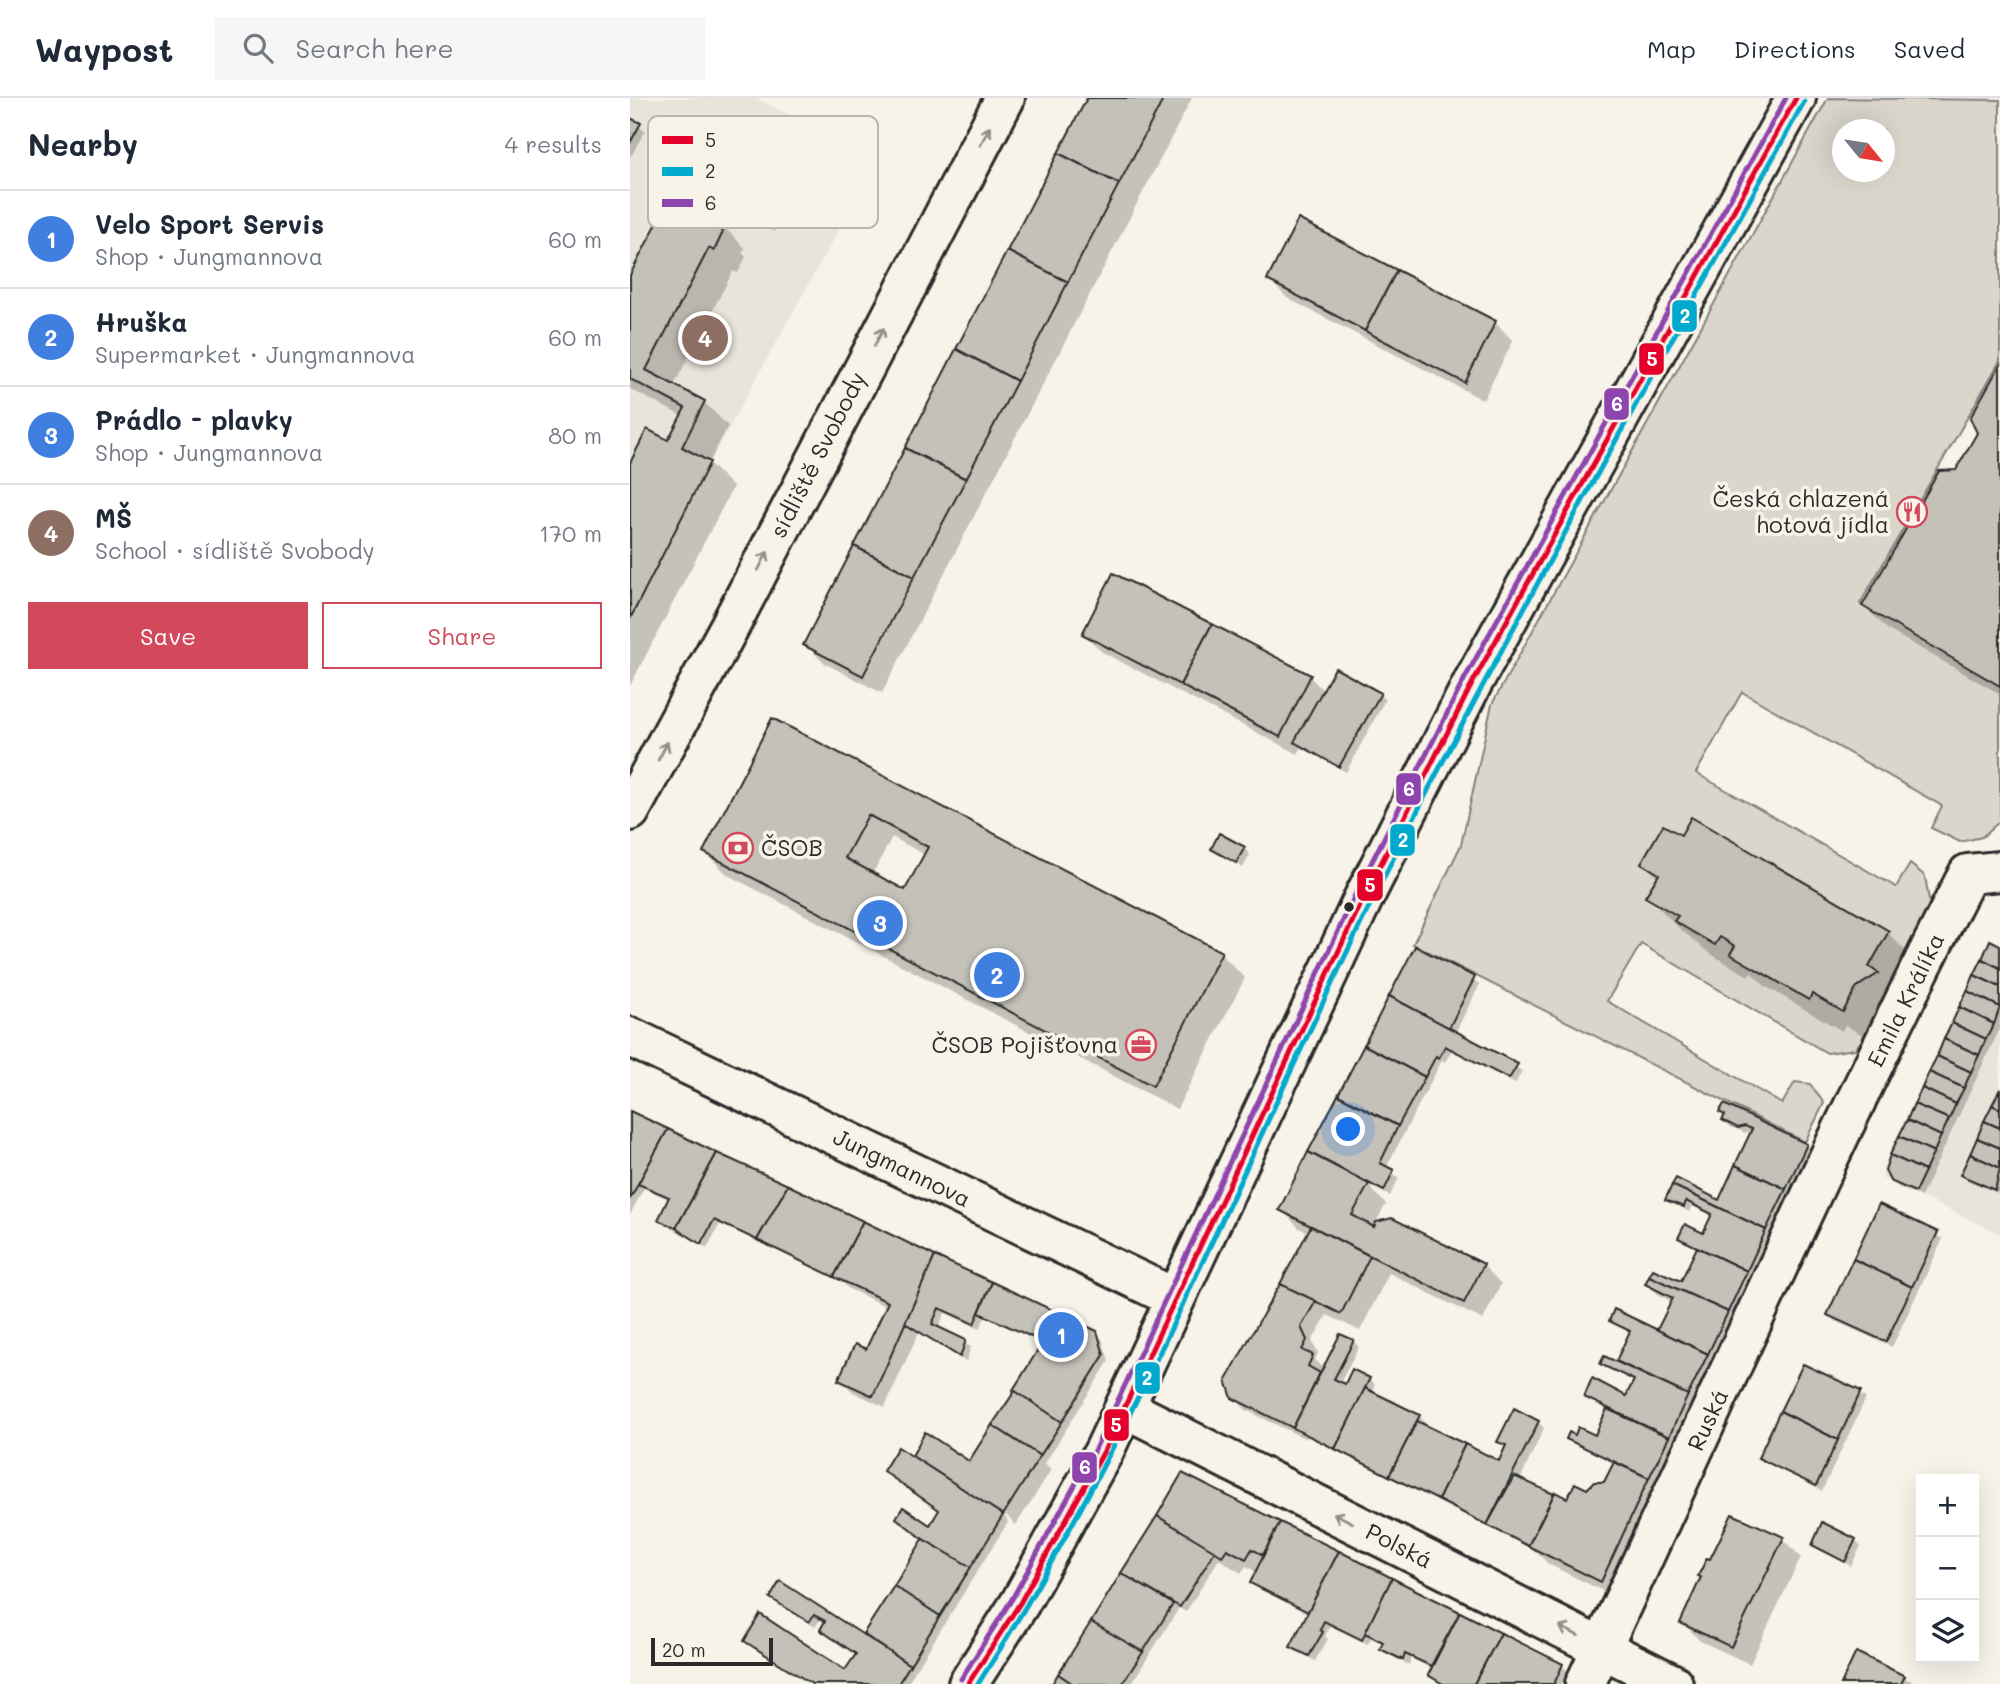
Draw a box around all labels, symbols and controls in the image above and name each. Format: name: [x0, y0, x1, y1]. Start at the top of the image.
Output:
search box: [215, 17, 705, 80]
text: Waypost: [35, 27, 173, 70]
icon: search: [239, 29, 277, 67]
text: Search here: [295, 31, 454, 65]
text: Map: [1647, 33, 1696, 64]
text: Directions: [1734, 33, 1856, 64]
text: Saved: [1894, 33, 1965, 64]
legend: [648, 116, 878, 228]
north arrow: [1832, 119, 1895, 182]
text: Nearby: [28, 124, 138, 164]
one-way arrow: [978, 126, 992, 147]
text: 5: [705, 127, 716, 152]
text: 4 results: [505, 129, 602, 159]
text: 2: [705, 158, 716, 183]
text: 6: [705, 190, 716, 215]
text: Velo Sport Servis: [95, 207, 324, 241]
text: 1: [46, 224, 56, 254]
text: 60 m: [548, 224, 602, 254]
text: Shop · Jungmannova: [95, 241, 323, 271]
line badge: 2: [1671, 299, 1698, 333]
text: 2: [1680, 303, 1690, 328]
text: Hruška: [95, 305, 187, 339]
pin: 4: [682, 312, 728, 364]
text: 2: [45, 322, 57, 352]
text: 60 m: [548, 322, 602, 352]
one-way arrow: [872, 328, 886, 348]
text: Supermarket · Jungmannova: [95, 339, 416, 369]
line badge: 5: [1638, 342, 1665, 376]
text: 5: [1646, 346, 1658, 371]
street label: sídliště Svobody: [762, 367, 872, 543]
line badge: 6: [1603, 387, 1630, 421]
text: 6: [1611, 391, 1623, 416]
text: Prádlo - plavky: [95, 403, 293, 437]
text: 3: [44, 420, 58, 450]
text: 80 m: [548, 420, 602, 450]
text: Shop · Jungmannova: [95, 437, 323, 467]
place label: Česká chlazená hotová jídla: [1713, 483, 1889, 539]
restaurant icon: Česká chlazená hotová jídla: [1895, 495, 1929, 529]
text: MŠ: [95, 501, 132, 535]
text: 4: [44, 518, 58, 548]
text: 170 m: [539, 518, 602, 548]
text: School · sídliště Svobody: [95, 535, 375, 565]
one-way arrow: [757, 551, 771, 572]
button: Save: [28, 602, 308, 669]
button: Share: [322, 602, 602, 669]
one-way arrow: [656, 741, 670, 762]
line badge: 6: [1395, 772, 1422, 806]
text: 6: [1403, 776, 1415, 801]
line badge: 2: [1389, 823, 1416, 857]
text: 2: [1398, 827, 1408, 852]
bank icon: ČSOB: [721, 831, 755, 865]
place label: ČSOB: [761, 832, 823, 862]
line badge: 5: [1356, 868, 1384, 902]
text: 5: [1364, 872, 1376, 897]
pin: 3: [857, 897, 903, 949]
unlabelled marker: [1342, 900, 1356, 914]
street label: Emila Králíka: [1860, 928, 1950, 1071]
pin: 2: [974, 949, 1020, 1001]
office icon: ČSOB Pojišťovna: [1124, 1028, 1158, 1062]
place label: ČSOB Pojišťovna: [932, 1029, 1118, 1059]
your location: [1331, 1112, 1365, 1146]
street label: Jungmannova: [829, 1121, 976, 1213]
pin: 1: [1038, 1309, 1084, 1361]
line badge: 2: [1134, 1361, 1161, 1395]
text: 2: [1142, 1365, 1152, 1390]
street label: Ruská: [1680, 1384, 1734, 1455]
line badge: 5: [1103, 1408, 1130, 1442]
text: 5: [1110, 1412, 1122, 1437]
line badge: 6: [1071, 1451, 1098, 1484]
text: 6: [1079, 1454, 1091, 1479]
map controls: [1916, 1474, 1979, 1663]
button: +: [1916, 1474, 1979, 1537]
one-way arrow: [1333, 1510, 1354, 1524]
street label: Polská: [1361, 1516, 1438, 1575]
button: −: [1916, 1537, 1979, 1600]
button: layers: [1916, 1600, 1979, 1663]
one-way arrow: [1559, 1623, 1580, 1637]
scale bar: [651, 1635, 774, 1667]
text: 20 m: [662, 1637, 706, 1662]

